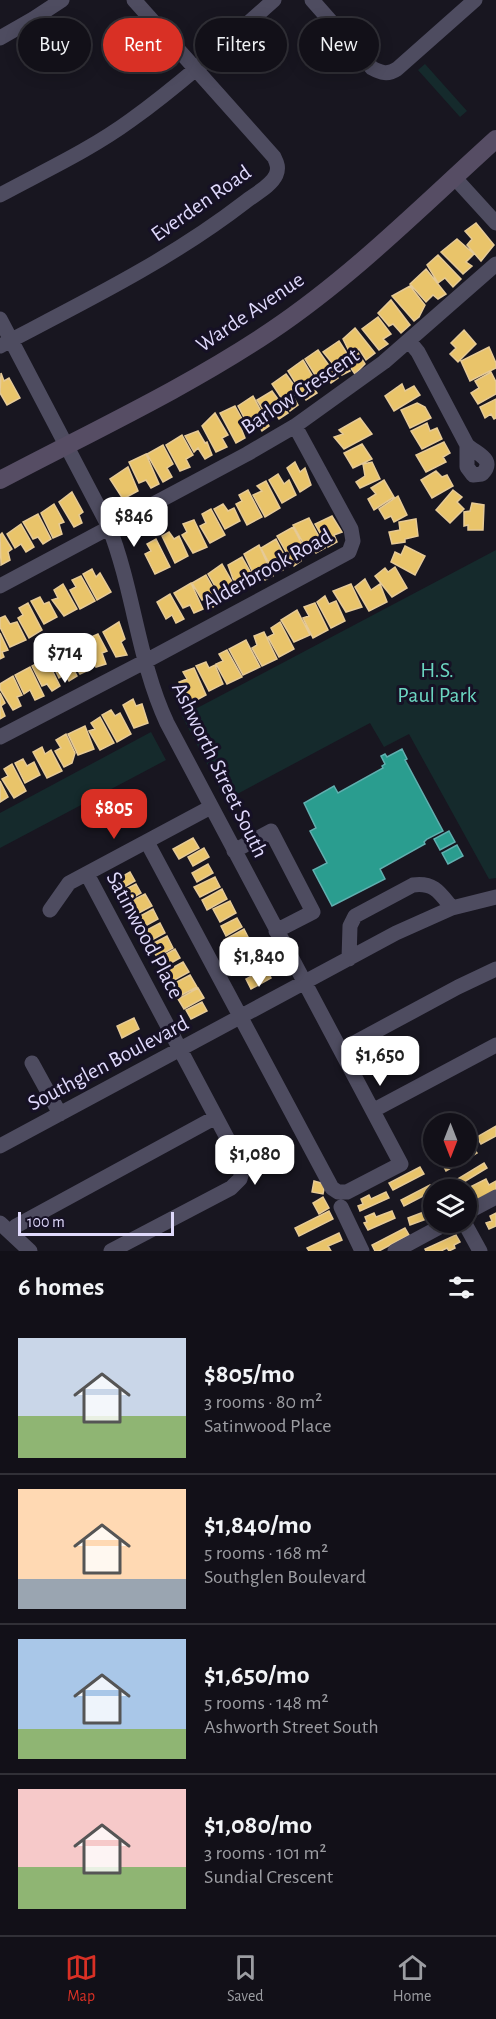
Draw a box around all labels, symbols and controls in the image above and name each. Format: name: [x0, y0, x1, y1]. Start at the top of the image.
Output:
chip: Buy: [18, 18, 91, 72]
chip: Rent: [103, 18, 183, 72]
chip: Filters: [195, 18, 287, 72]
chip: New: [299, 18, 379, 72]
street label: Everden Road: [147, 161, 255, 245]
street label: Warde Avenue: [192, 268, 308, 356]
street label: Barlow Crescent: [237, 344, 363, 438]
pin: $846: [98, 497, 170, 548]
text: $846: [115, 506, 153, 526]
street label: Alderbrook Road: [199, 524, 335, 614]
pin: $714: [29, 633, 101, 684]
text: $714: [48, 642, 82, 662]
park label: H.S. Paul Park: [397, 659, 477, 706]
street label: Ashworth Street South: [168, 679, 272, 861]
pin: $805: [78, 789, 150, 840]
text: $805: [95, 798, 133, 818]
street label: Satinwood Place: [102, 868, 188, 1002]
pin: $1,840: [210, 937, 308, 988]
text: $1,840: [233, 946, 285, 966]
street label: Southglen Boulevard: [24, 1011, 192, 1115]
pin: $1,650: [331, 1036, 429, 1087]
text: $1,650: [355, 1045, 405, 1065]
north arrow: [423, 1113, 477, 1167]
map controls: [423, 1113, 477, 1233]
pin: $1,080: [206, 1135, 304, 1186]
text: $1,080: [229, 1144, 281, 1164]
button: layers: [423, 1179, 477, 1233]
scale bar: [18, 1209, 174, 1236]
text: 100 m: [27, 1214, 65, 1230]
icon: filters: [445, 1271, 478, 1304]
text: 6 homes: [18, 1274, 104, 1300]
text: $805/mo: [204, 1361, 295, 1387]
icon: home: [66, 1362, 138, 1434]
text: 3 rooms · 80 m²: [204, 1392, 322, 1412]
text: Satinwood Place: [204, 1416, 331, 1436]
text: $1,840/mo: [204, 1512, 312, 1538]
icon: home: [66, 1513, 138, 1585]
text: 5 rooms · 168 m²: [204, 1543, 328, 1563]
text: Southglen Boulevard: [204, 1567, 366, 1587]
text: $1,650/mo: [204, 1662, 310, 1688]
icon: home: [66, 1663, 138, 1735]
text: 5 rooms · 148 m²: [204, 1693, 328, 1713]
text: Ashworth Street South: [204, 1717, 379, 1737]
text: $1,080/mo: [204, 1812, 312, 1838]
icon: home: [66, 1813, 138, 1885]
text: 3 rooms · 101 m²: [204, 1843, 327, 1863]
text: Sundial Crescent: [204, 1867, 333, 1887]
tab: Map: [65, 1951, 98, 2006]
tab: Saved: [227, 1951, 264, 2006]
tab: Home: [393, 1951, 431, 2006]

